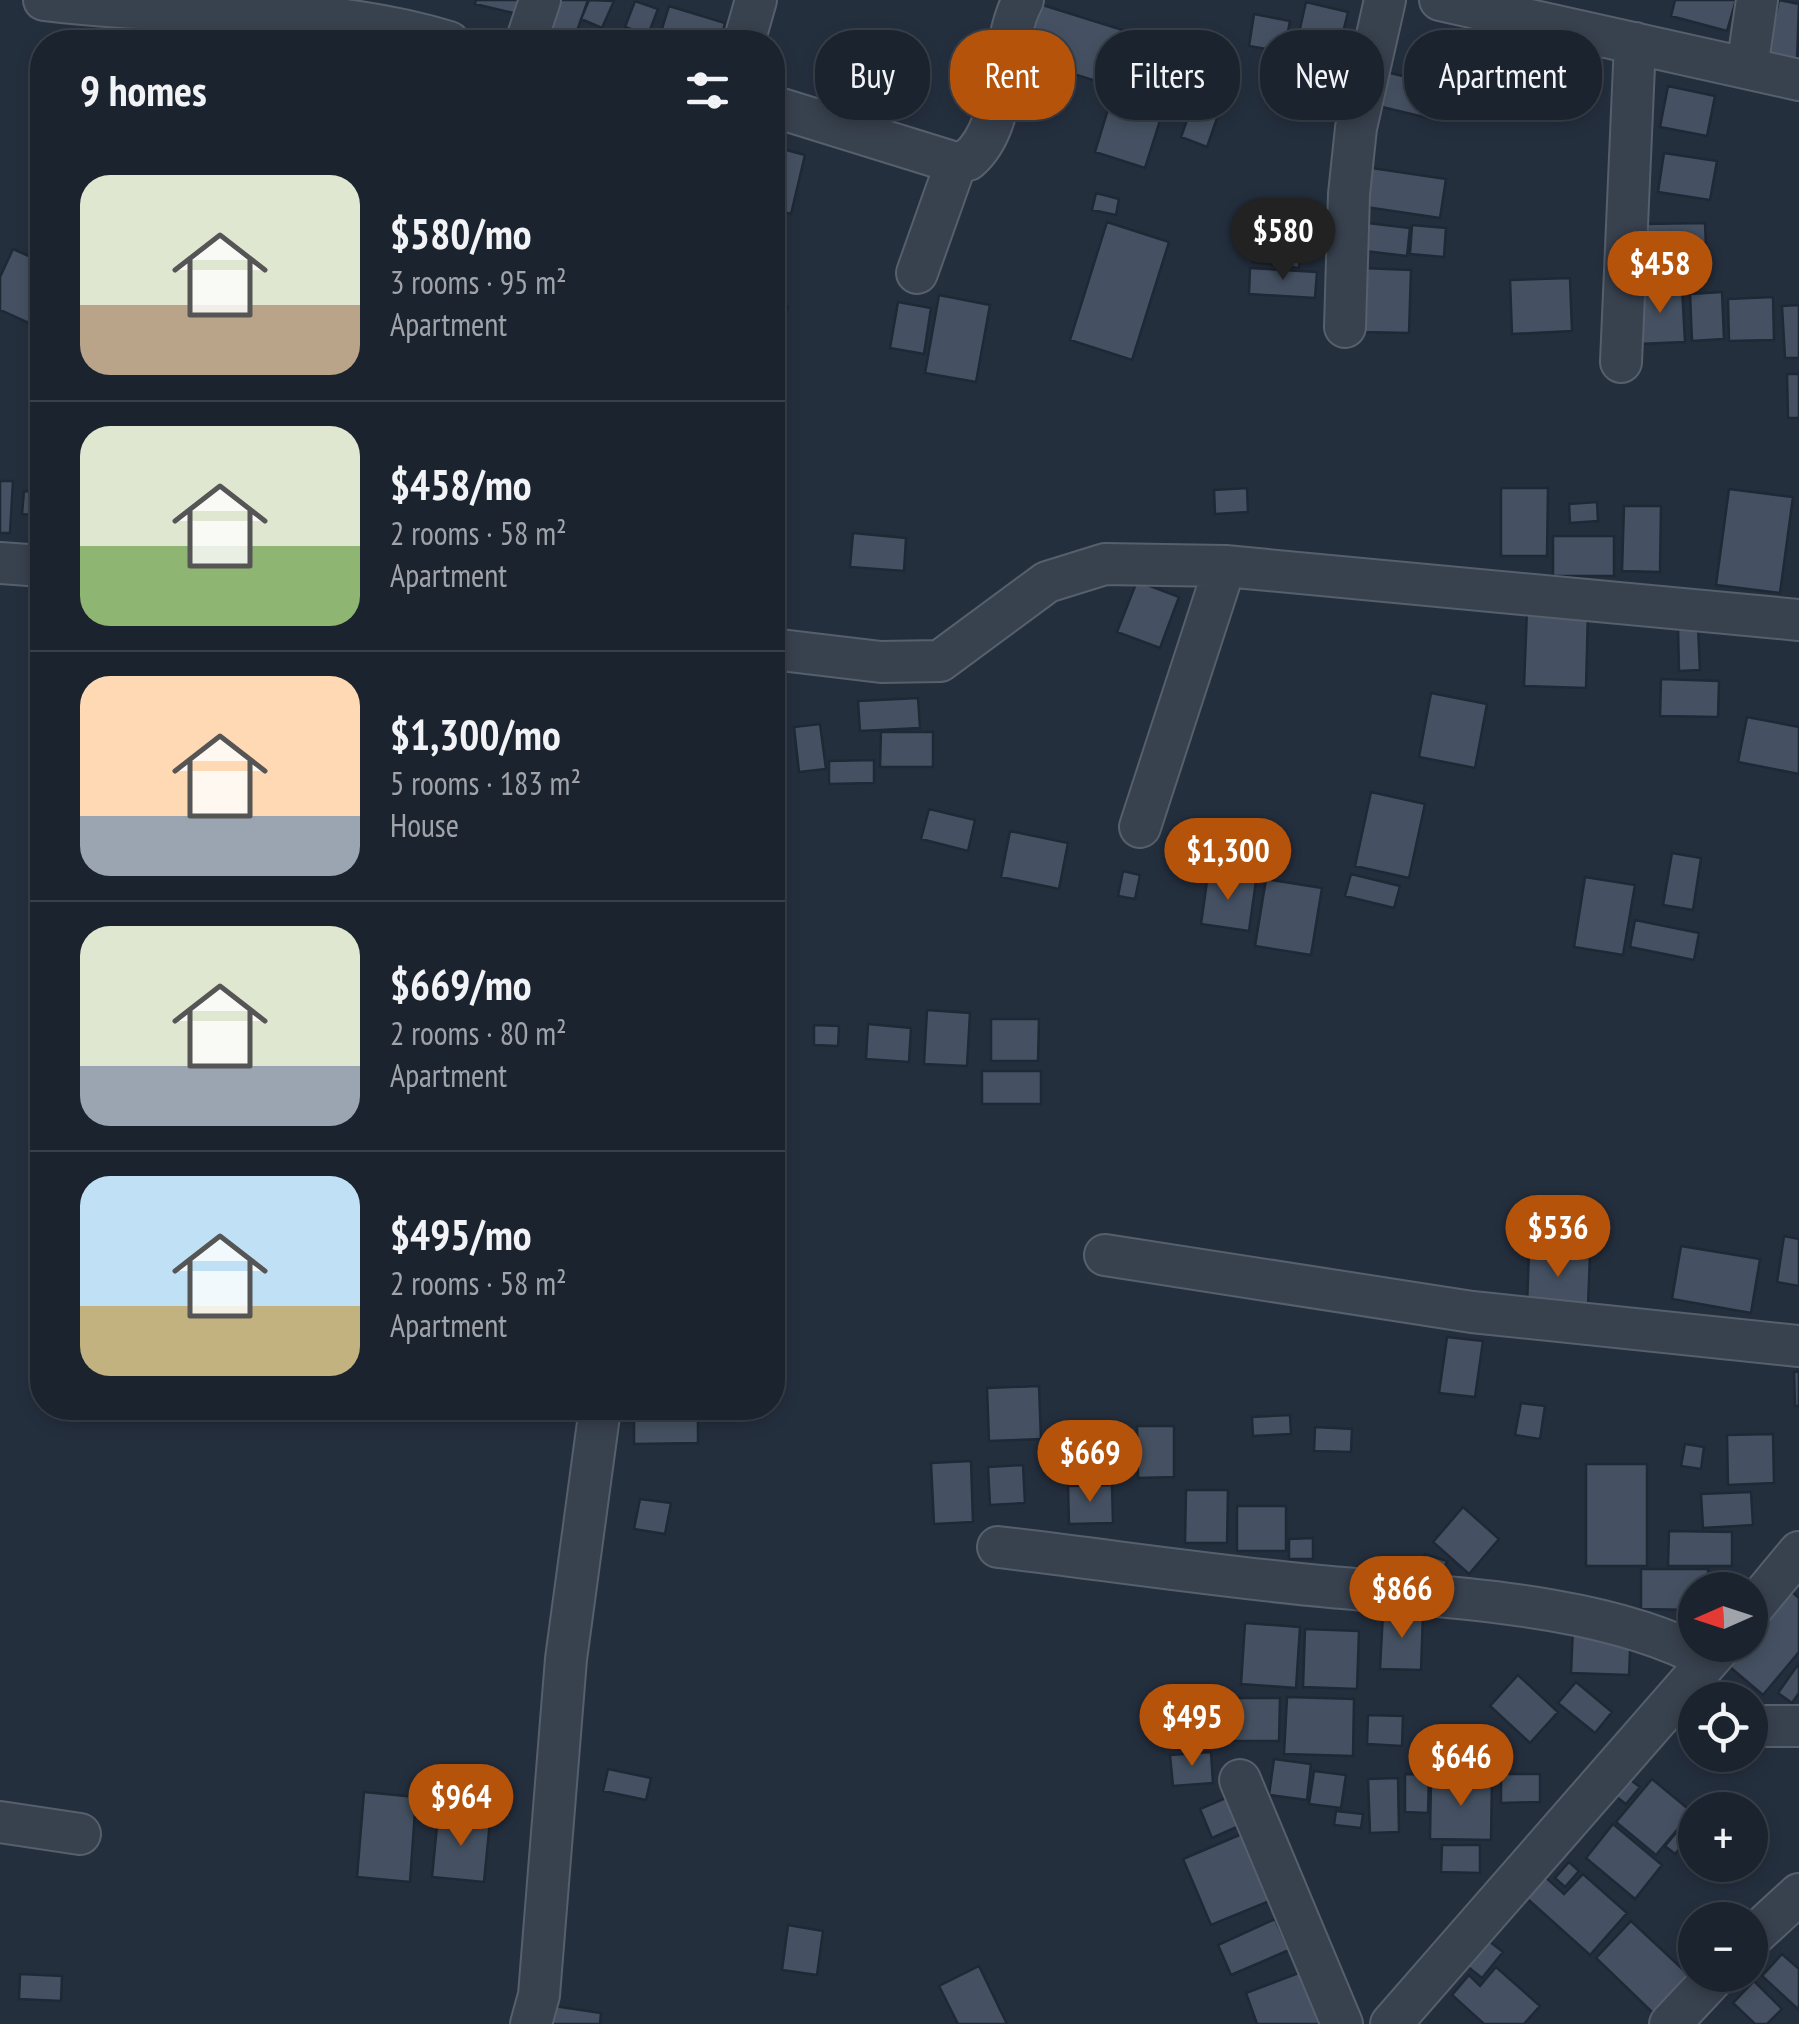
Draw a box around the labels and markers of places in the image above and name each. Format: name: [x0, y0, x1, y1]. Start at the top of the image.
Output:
pin: $580: [1224, 198, 1342, 283]
pin: $458: [1601, 231, 1719, 316]
pin: $1,300: [1147, 818, 1309, 903]
pin: $536: [1499, 1195, 1617, 1280]
pin: $669: [1031, 1420, 1149, 1505]
pin: $866: [1343, 1556, 1461, 1641]
pin: $495: [1133, 1684, 1251, 1769]
pin: $646: [1402, 1724, 1520, 1809]
pin: $964: [402, 1764, 520, 1849]

